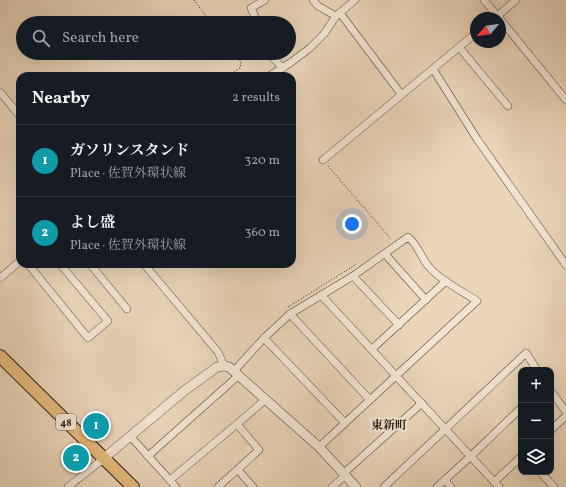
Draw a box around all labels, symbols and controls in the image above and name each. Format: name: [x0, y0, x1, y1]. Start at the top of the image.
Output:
north arrow: [470, 12, 506, 48]
search box: [16, 16, 296, 60]
icon: search: [30, 27, 52, 49]
text: Search here: [62, 28, 139, 49]
text: Nearby: [32, 87, 90, 110]
text: 2 results: [232, 89, 280, 107]
text: ガソリンスタンド: [70, 141, 190, 162]
text: 1: [42, 152, 48, 170]
text: 320 m: [245, 152, 280, 170]
text: Place · 佐賀外環状線: [70, 165, 186, 183]
text: よし盛: [70, 213, 115, 234]
your location: [342, 214, 362, 234]
text: 2: [42, 224, 48, 242]
text: 360 m: [245, 224, 280, 242]
text: Place · 佐賀外環状線: [70, 237, 186, 255]
map controls: [518, 367, 554, 475]
button: +: [518, 367, 554, 403]
button: −: [518, 403, 554, 439]
pin: 1: [83, 411, 109, 441]
road number: 48: [56, 414, 76, 430]
district label: 東新町: [371, 418, 407, 434]
button: layers: [518, 439, 554, 475]
pin: 2: [63, 443, 89, 473]

